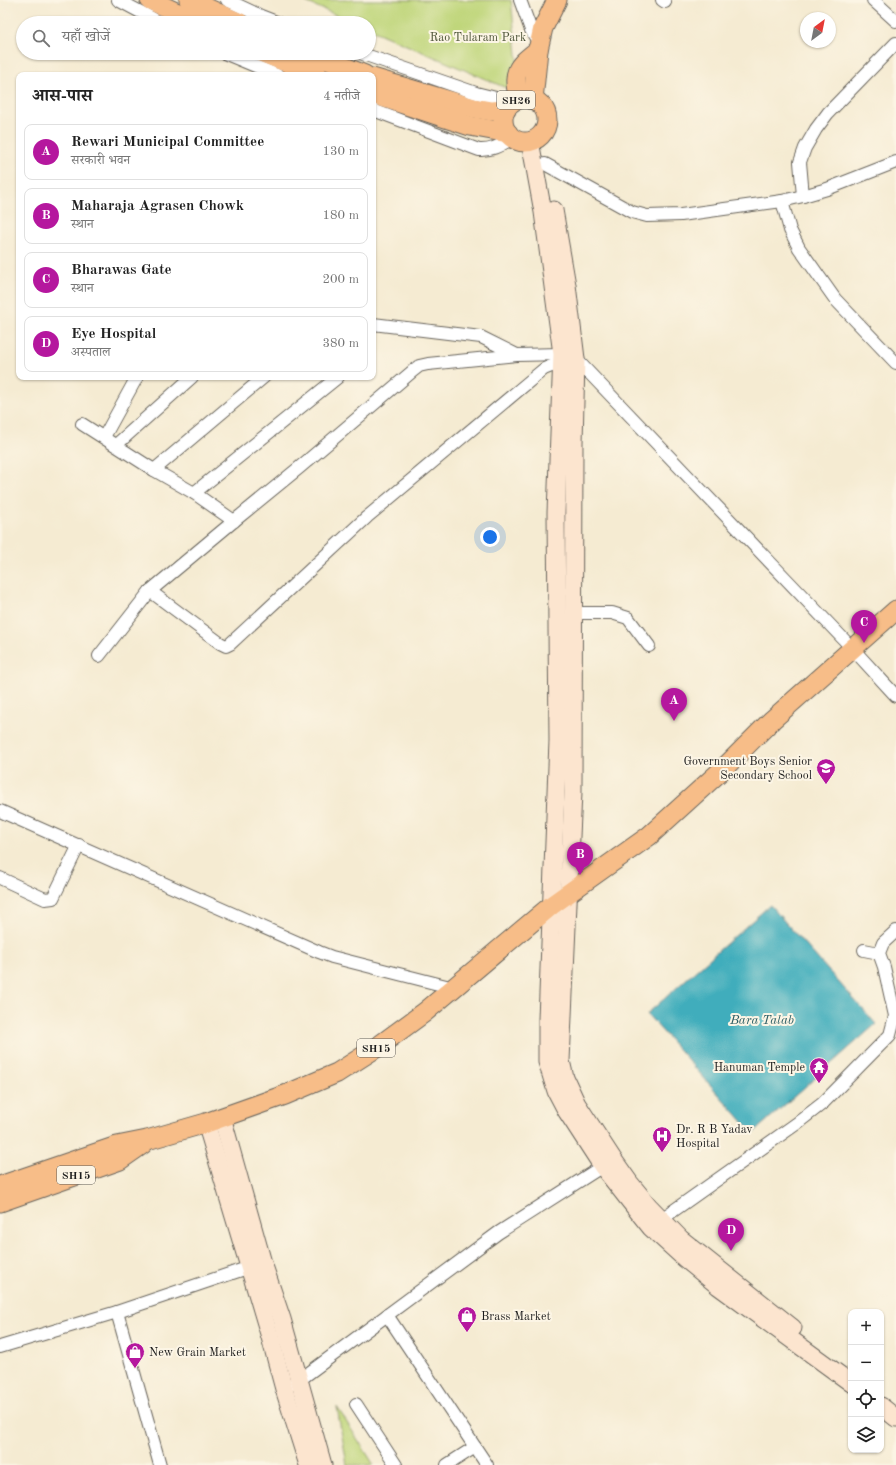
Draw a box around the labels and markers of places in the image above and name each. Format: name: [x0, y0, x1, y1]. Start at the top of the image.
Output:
pin: C: [851, 610, 877, 643]
pin: A: [661, 688, 687, 721]
place label: Government Boys Senior Secondary School: [683, 756, 812, 782]
school or university icon: Government Boys Senior Secondary School: [815, 757, 837, 785]
pin: B: [567, 842, 593, 875]
temple icon: Hanuman Temple: [808, 1056, 830, 1084]
place label: Hanuman Temple: [714, 1062, 805, 1074]
place label: Dr. R B Yadav Hospital: [676, 1124, 753, 1150]
hospital icon: Dr. R B Yadav Hospital: [651, 1125, 673, 1153]
pin: D: [718, 1218, 744, 1251]
shop icon: Brass Market: [456, 1305, 478, 1333]
place label: Brass Market: [481, 1311, 551, 1323]
shop icon: New Grain Market: [124, 1341, 146, 1369]
place label: New Grain Market: [149, 1347, 246, 1359]

